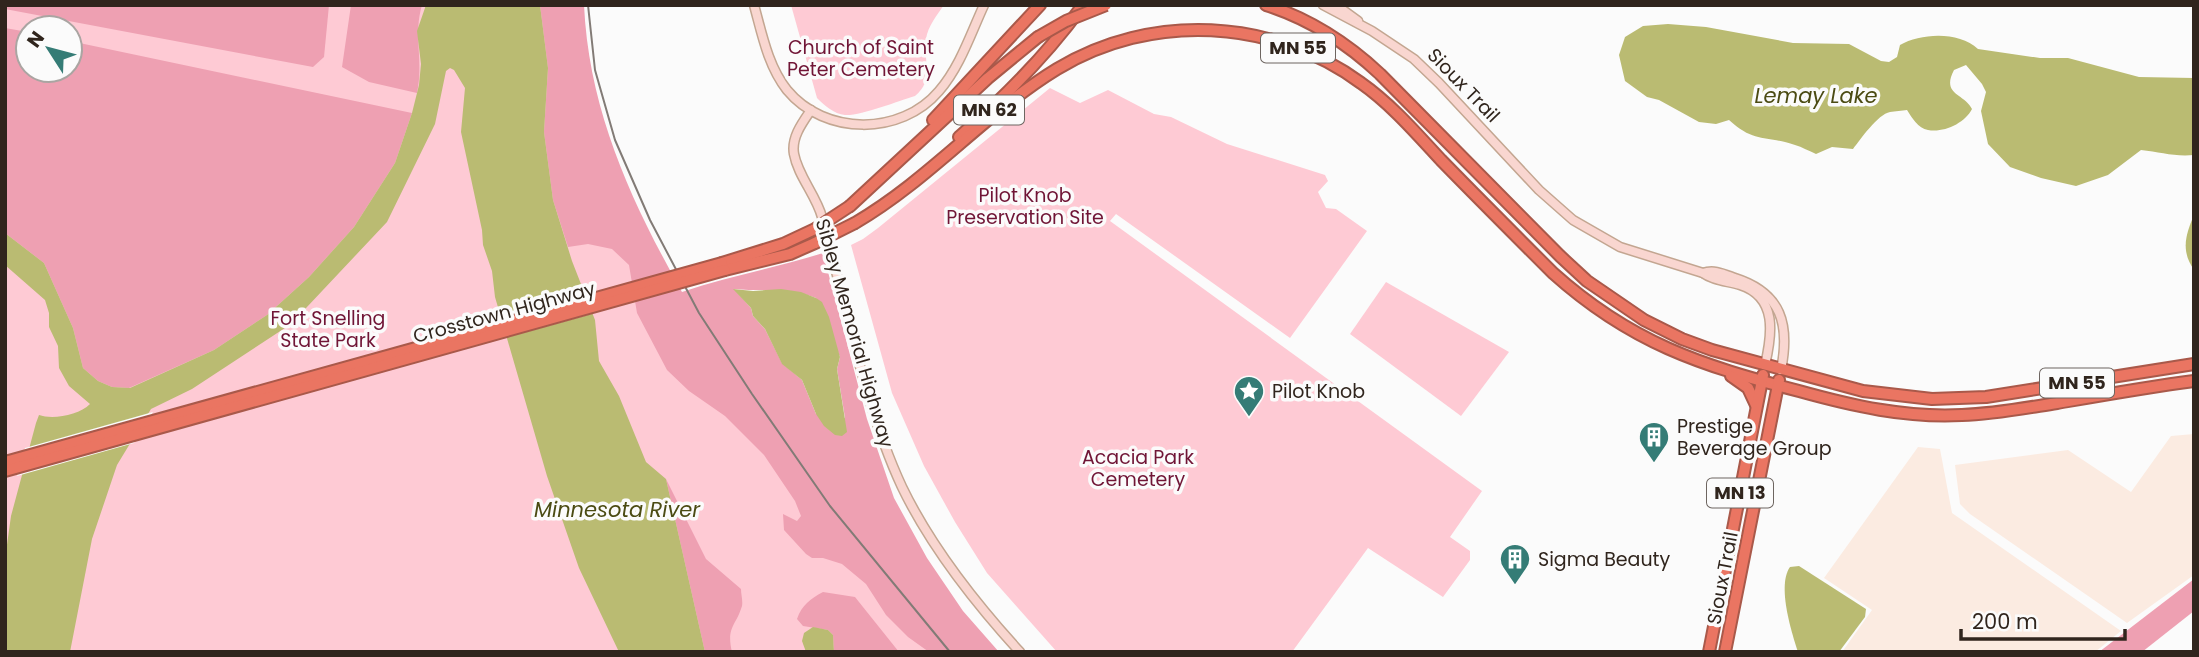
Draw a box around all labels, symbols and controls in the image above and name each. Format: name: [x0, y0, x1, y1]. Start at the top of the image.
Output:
north arrow: [14, 14, 84, 84]
text: N: [21, 26, 51, 53]
road number: MN 55: [1261, 33, 1335, 62]
park label: Church of Saint Peter Cemetery: [787, 34, 935, 83]
street label: Sioux Trail: [1421, 42, 1506, 128]
water label: Lemay Lake: [1754, 81, 1878, 110]
road number: MN 62: [954, 96, 1024, 124]
park label: Pilot Knob Preservation Site: [946, 182, 1104, 231]
street label: Sibley Memorial Highway: [809, 215, 900, 451]
street label: Crosstown Highway: [410, 275, 599, 350]
park label: Fort Snelling State Park: [271, 305, 385, 354]
road number: MN 55: [2040, 368, 2114, 398]
place icon: Pilot Knob: [1232, 374, 1266, 418]
place label: Pilot Knob: [1272, 378, 1365, 405]
place label: Prestige Beverage Group: [1677, 413, 1832, 462]
building icon: Prestige Beverage Group: [1637, 420, 1671, 464]
park label: Acacia Park Cemetery: [1082, 444, 1194, 493]
road number: MN 13: [1707, 478, 1773, 508]
water label: Minnesota River: [534, 495, 701, 524]
street label: Sioux Trail: [1700, 529, 1745, 627]
building icon: Sigma Beauty: [1498, 542, 1532, 586]
place label: Sigma Beauty: [1538, 546, 1671, 573]
scale bar: [1961, 598, 2126, 642]
text: 200 m: [1972, 607, 2038, 636]

